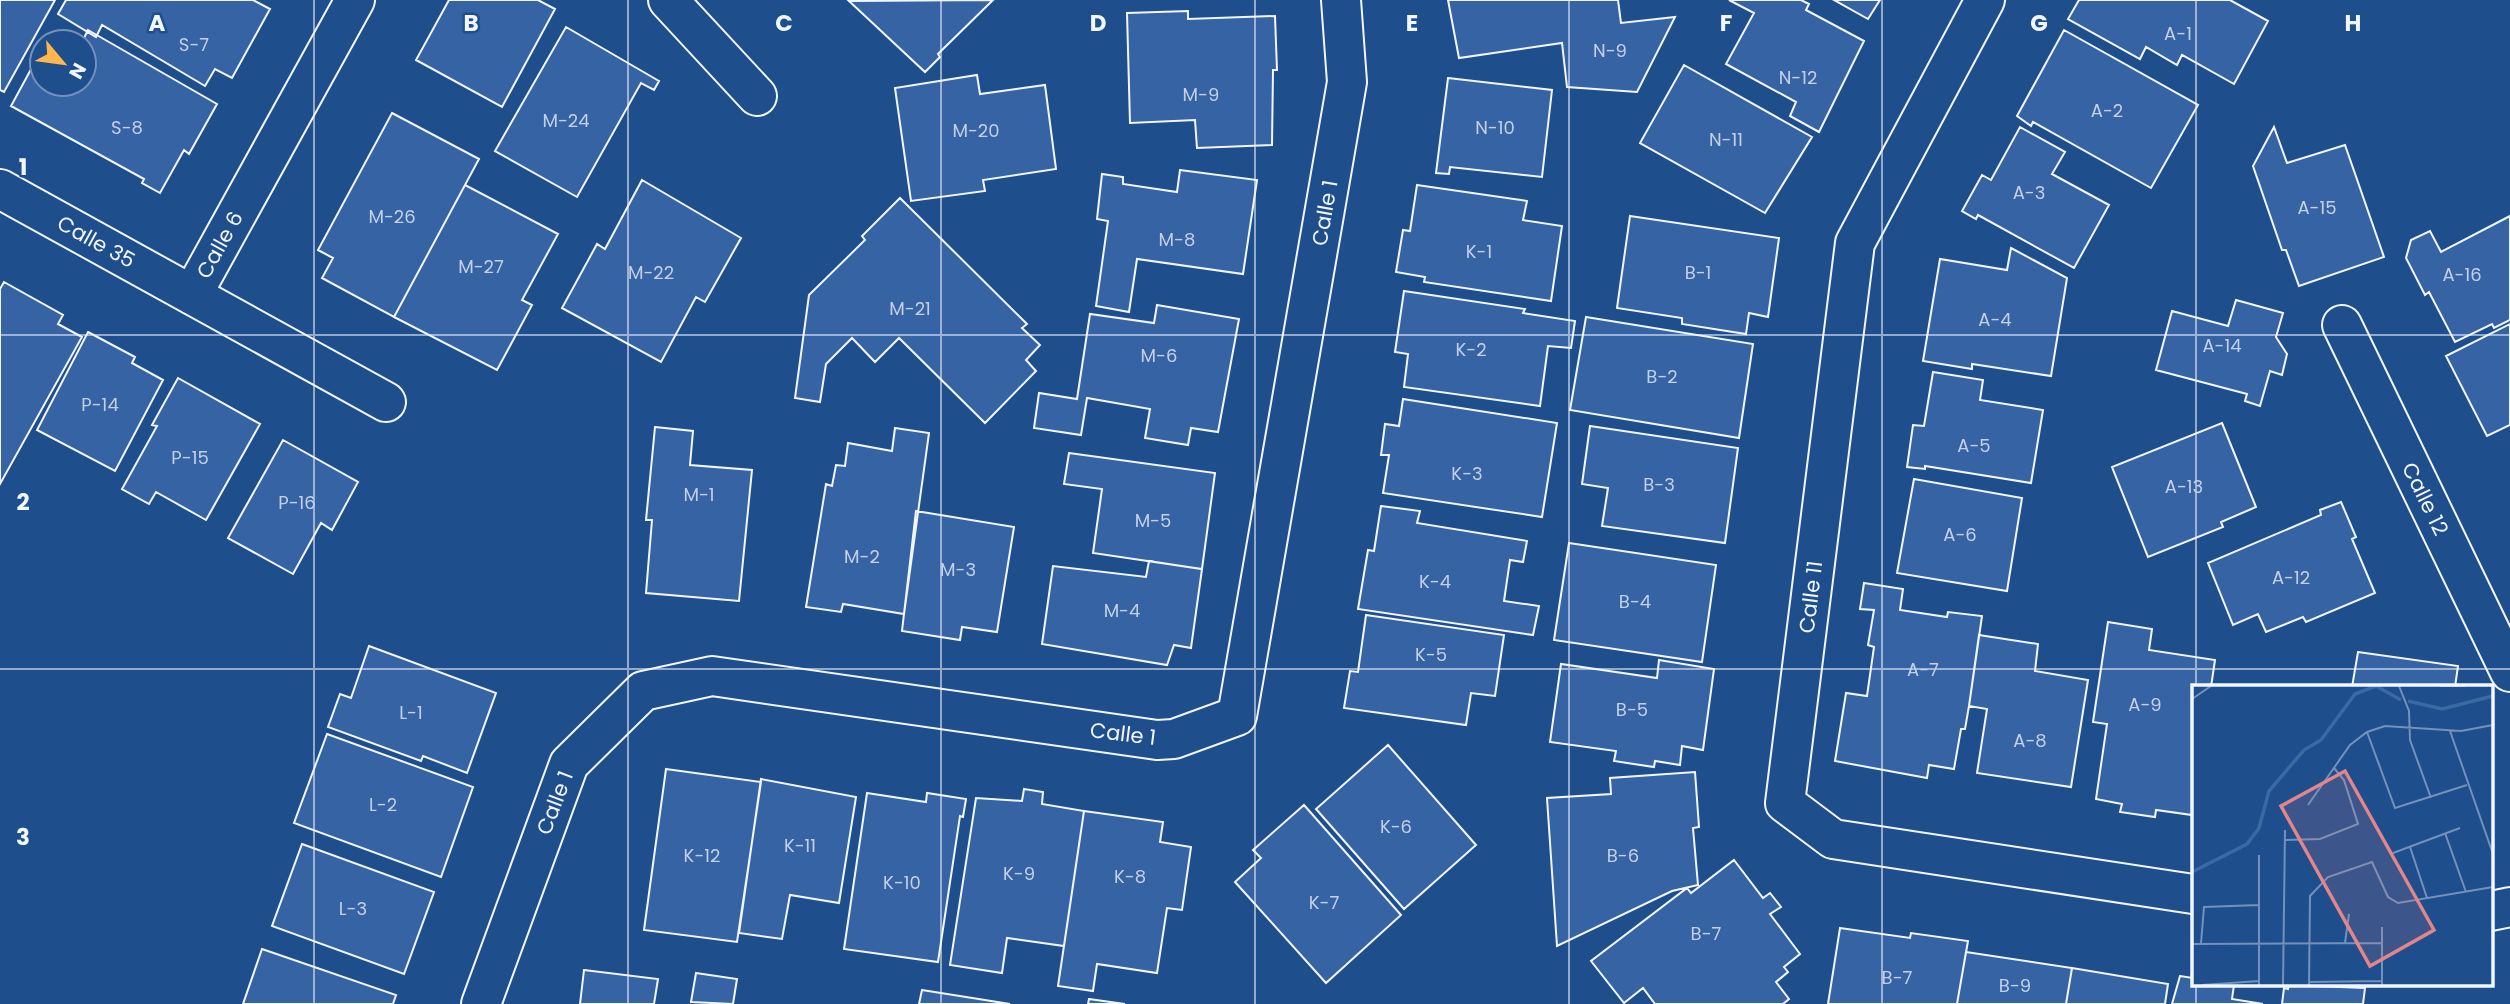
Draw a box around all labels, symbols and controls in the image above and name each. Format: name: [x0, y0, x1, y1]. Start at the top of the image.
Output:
text: A: [149, 7, 166, 39]
text: B: [463, 7, 479, 39]
text: C: [775, 7, 793, 39]
text: D: [1090, 7, 1106, 39]
text: E: [1406, 7, 1418, 39]
text: F: [1720, 7, 1732, 39]
text: G: [2030, 7, 2048, 39]
text: H: [2345, 7, 2361, 39]
house number: A-1: [2164, 21, 2192, 46]
north arrow: [28, 28, 98, 98]
house number: S-7: [179, 32, 209, 57]
house number: N-9: [1593, 38, 1627, 63]
text: N: [62, 58, 93, 84]
house number: N-12: [1779, 65, 1817, 90]
house number: M-9: [1183, 82, 1219, 107]
house number: A-2: [2091, 98, 2123, 123]
house number: M-24: [542, 108, 590, 133]
house number: S-8: [111, 115, 143, 140]
house number: N-10: [1475, 115, 1515, 140]
house number: M-20: [952, 118, 1000, 143]
house number: N-11: [1709, 127, 1743, 152]
text: 1: [19, 151, 27, 183]
street label: Calle 1: [1304, 178, 1345, 248]
house number: A-3: [2013, 180, 2045, 205]
house number: A-15: [2297, 195, 2337, 220]
house number: M-26: [368, 204, 416, 229]
street label: Calle 6: [189, 206, 250, 284]
street label: Calle 35: [52, 208, 140, 275]
house number: M-8: [1159, 227, 1195, 252]
house number: K-1: [1466, 239, 1492, 264]
house number: M-27: [458, 254, 504, 279]
house number: M-22: [628, 260, 674, 285]
house number: B-1: [1685, 260, 1711, 285]
house number: A-16: [2442, 262, 2482, 287]
house number: M-21: [889, 296, 931, 321]
house number: A-4: [1978, 307, 2012, 332]
house number: A-14: [2202, 333, 2242, 358]
house number: K-2: [1455, 337, 1487, 362]
house number: M-6: [1141, 343, 1177, 368]
house number: B-2: [1646, 364, 1678, 389]
house number: P-14: [81, 392, 119, 417]
house number: A-5: [1957, 433, 1991, 458]
house number: P-15: [171, 445, 209, 470]
street label: Calle 12: [2395, 457, 2456, 540]
house number: K-3: [1451, 461, 1483, 486]
house number: B-3: [1643, 472, 1675, 497]
house number: A-13: [2165, 474, 2203, 499]
house number: M-1: [683, 482, 715, 507]
text: 2: [16, 486, 30, 518]
house number: P-16: [278, 490, 316, 515]
house number: M-5: [1135, 508, 1171, 533]
house number: A-6: [1943, 522, 1977, 547]
house number: M-2: [844, 544, 880, 569]
house number: M-3: [940, 557, 976, 582]
street label: Calle 11: [1792, 559, 1829, 635]
house number: A-12: [2272, 565, 2310, 590]
house number: K-4: [1419, 569, 1451, 594]
house number: B-4: [1619, 589, 1651, 614]
house number: M-4: [1104, 598, 1140, 623]
house number: K-5: [1415, 642, 1447, 667]
house number: A-7: [1907, 657, 1939, 682]
inset map: [2192, 685, 2492, 986]
house number: A-9: [2128, 692, 2162, 717]
house number: B-5: [1616, 697, 1648, 722]
house number: L-1: [399, 700, 423, 725]
street label: Calle 1: [1088, 715, 1158, 752]
house number: A-8: [2013, 728, 2047, 753]
street label: Calle 1: [529, 767, 580, 839]
house number: L-2: [369, 792, 397, 817]
house number: K-6: [1380, 814, 1412, 839]
text: 3: [16, 821, 30, 853]
house number: K-11: [784, 833, 816, 858]
house number: K-12: [684, 843, 720, 868]
house number: B-6: [1607, 843, 1639, 868]
house number: K-9: [1003, 861, 1035, 886]
house number: K-8: [1114, 864, 1146, 889]
house number: K-10: [883, 870, 921, 895]
house number: K-7: [1309, 890, 1339, 915]
house number: L-3: [339, 896, 367, 921]
house number: B-7: [1691, 921, 1722, 946]
house number: B-7: [1882, 965, 1913, 990]
house number: B-9: [1999, 973, 2031, 998]

